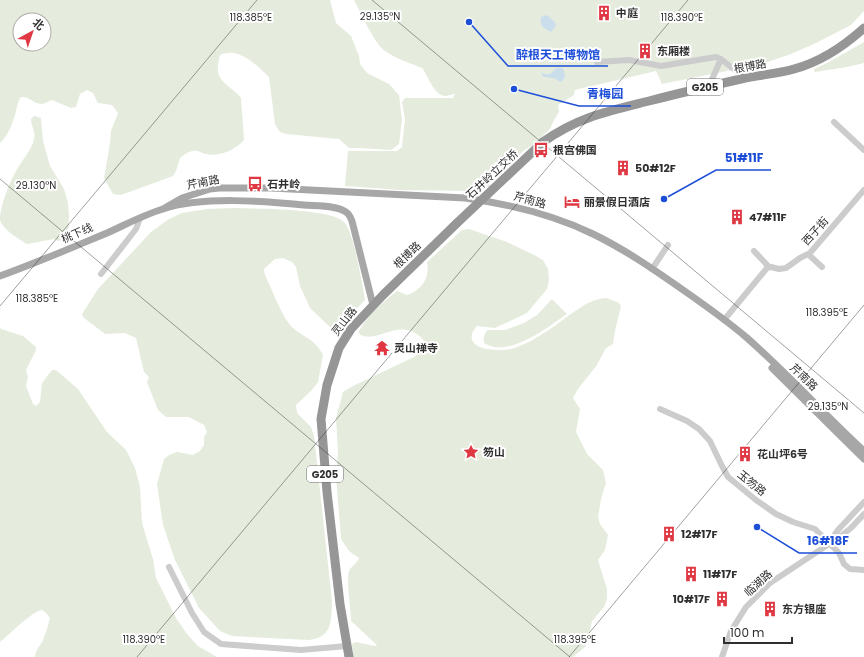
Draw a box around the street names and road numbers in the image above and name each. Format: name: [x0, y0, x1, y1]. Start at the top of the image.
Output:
street label: 根博路: [732, 55, 768, 77]
road number: G205: [687, 79, 723, 95]
street label: 石井岭立交桥: [462, 146, 522, 202]
street label: 芹南路: [185, 171, 221, 193]
street label: 芹南路: [512, 188, 548, 212]
street label: 西子街: [798, 213, 832, 249]
street label: 桃下线: [59, 219, 95, 247]
street label: 根博路: [390, 238, 424, 272]
street label: 灵山路: [328, 303, 360, 339]
street label: 芹南路: [787, 360, 821, 394]
road number: G205: [307, 466, 343, 482]
street label: 玉笏路: [734, 466, 770, 500]
street label: 临湖路: [740, 566, 776, 600]

